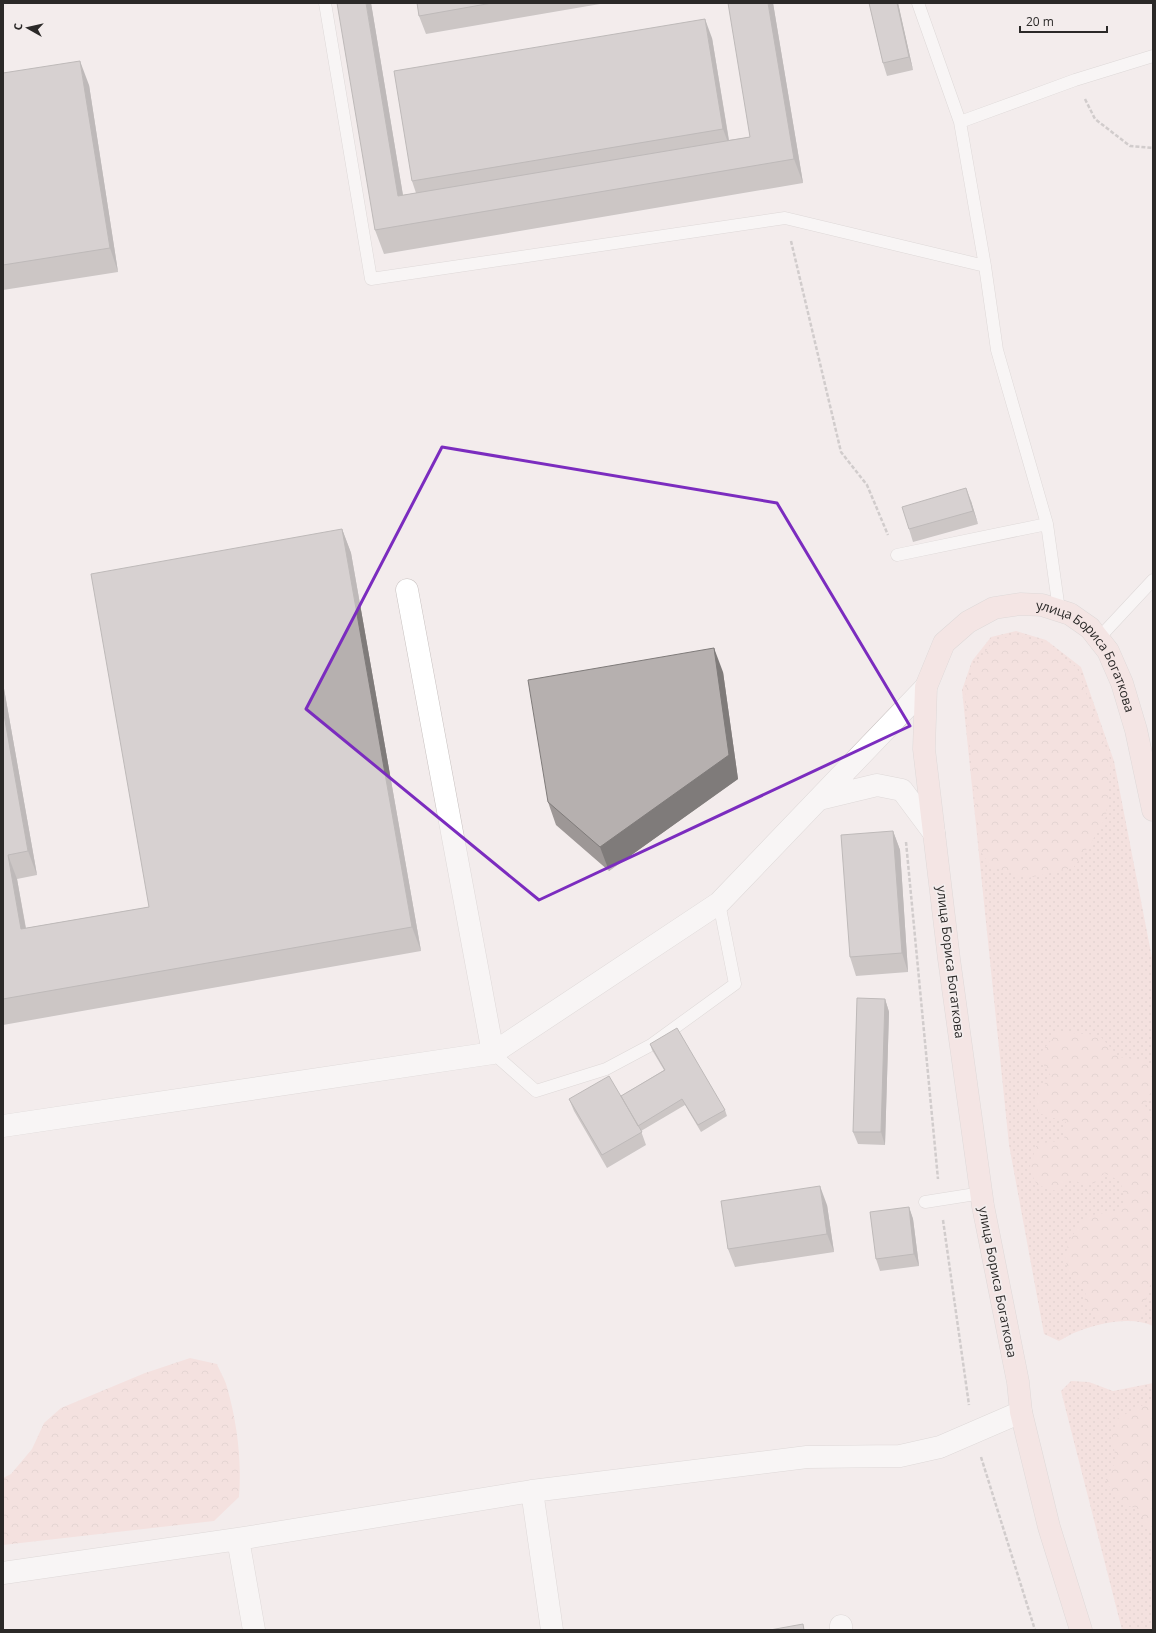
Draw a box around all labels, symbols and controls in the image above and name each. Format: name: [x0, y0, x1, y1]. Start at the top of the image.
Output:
north arrow: [8, 8, 48, 48]
scale bar: [1020, 8, 1107, 34]
text: 20 m: [1026, 13, 1054, 30]
text: С: [10, 22, 26, 31]
street label: улица Бориса Богаткова: [1036, 596, 1139, 714]
street label: улица Бориса Богаткова: [933, 885, 969, 1039]
street label: улица Бориса Богаткова: [974, 1205, 1022, 1359]

